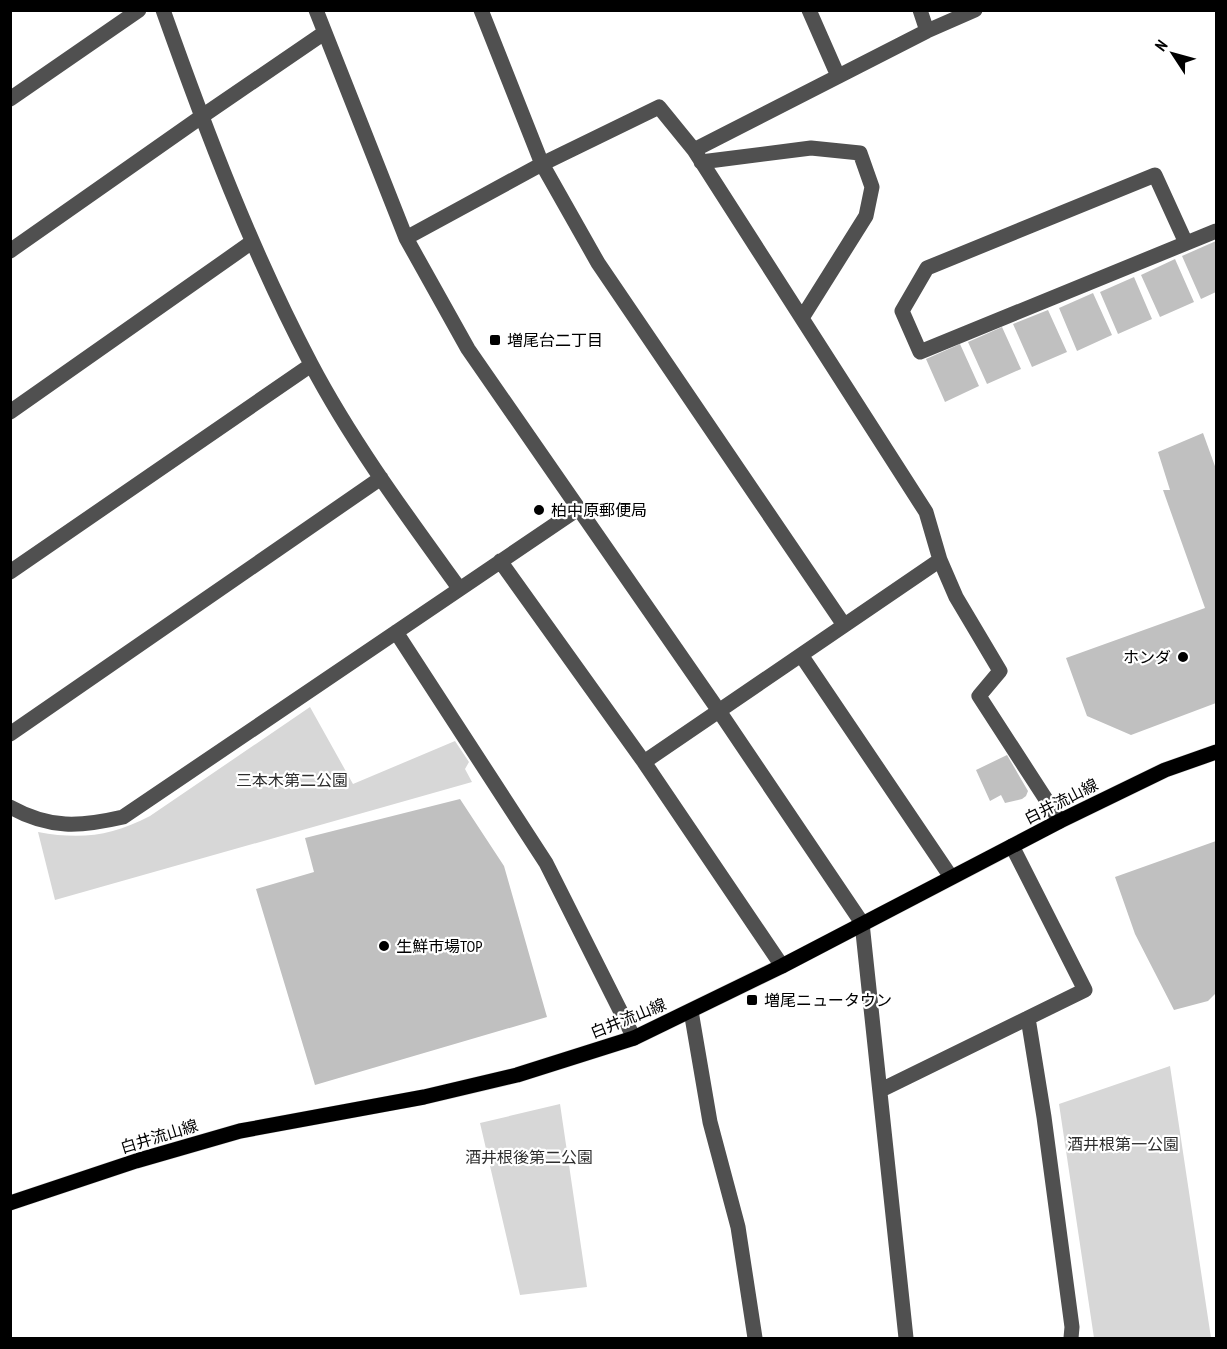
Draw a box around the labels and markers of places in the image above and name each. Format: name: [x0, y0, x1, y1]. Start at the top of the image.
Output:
place label: 増尾台二丁目: [507, 330, 603, 350]
marker: 増尾台二丁目: [488, 333, 502, 347]
place label: 柏中原郵便局: [551, 500, 647, 520]
marker: 柏中原郵便局: [532, 503, 546, 517]
place label: ホンダ: [1123, 647, 1171, 667]
marker: ホンダ: [1176, 650, 1190, 664]
place label: 生鮮市場TOP: [396, 936, 483, 956]
marker: 生鮮市場TOP: [377, 939, 391, 953]
place label: 増尾ニュータウン: [764, 990, 892, 1010]
marker: 増尾ニュータウン: [745, 993, 759, 1007]

